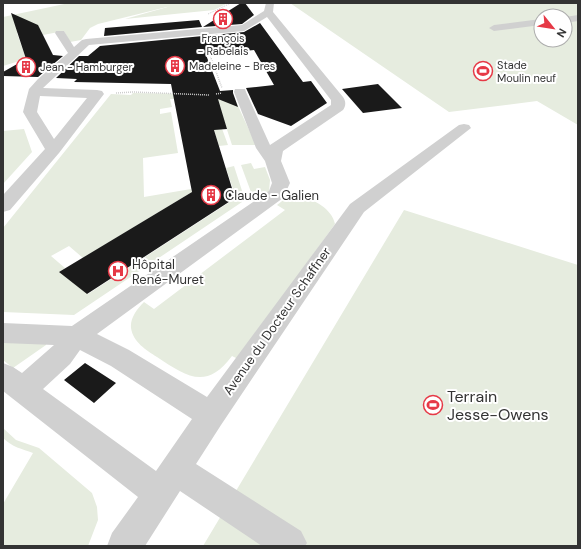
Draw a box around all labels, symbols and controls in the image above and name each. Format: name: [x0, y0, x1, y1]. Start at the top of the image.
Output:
building icon: François - Rabelais: [212, 8, 234, 30]
north arrow: [533, 8, 573, 48]
text: N: [554, 26, 570, 40]
place label: François - Rabelais: [198, 31, 248, 58]
building icon: Madeleine - Bres: [164, 55, 186, 77]
building icon: Jean - Hamburger: [15, 56, 37, 78]
place label: Stade Moulin neuf: [497, 58, 556, 85]
place label: Madeleine - Bres: [189, 59, 275, 73]
place label: Jean - Hamburger: [40, 60, 133, 74]
sports icon: Stade Moulin neuf: [472, 60, 494, 82]
building icon: Claude - Galien: [200, 184, 222, 206]
place label: Claude - Galien: [225, 187, 319, 204]
street label: Avenue du Docteur Schaffner: [219, 244, 335, 398]
place label: Hôpital René-Muret: [132, 256, 204, 288]
hospital icon: Hôpital René-Muret: [107, 260, 129, 282]
place label: Terrain Jesse-Owens: [447, 386, 549, 425]
sports icon: Terrain Jesse-Owens: [422, 394, 444, 416]

